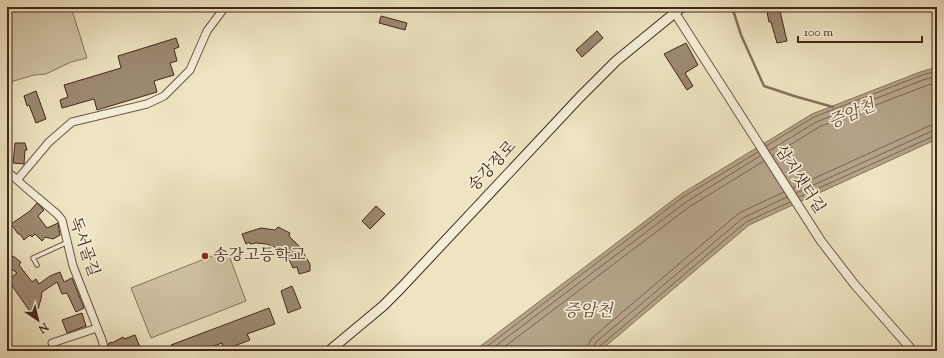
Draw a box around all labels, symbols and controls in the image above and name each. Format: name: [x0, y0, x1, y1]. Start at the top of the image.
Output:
scale bar: [798, 18, 922, 44]
text: 100 m: [804, 24, 833, 42]
water label: 증암천: [825, 94, 881, 136]
street label: 송강정로: [464, 136, 523, 197]
street label: 삼지샛터길: [768, 141, 830, 219]
street label: 독서골길: [62, 214, 104, 280]
place label: 송강고등학교: [213, 245, 306, 268]
marker: 송강고등학교: [200, 251, 210, 261]
north arrow: [18, 300, 58, 340]
water label: 증암천: [563, 300, 614, 324]
text: N: [35, 318, 52, 337]

